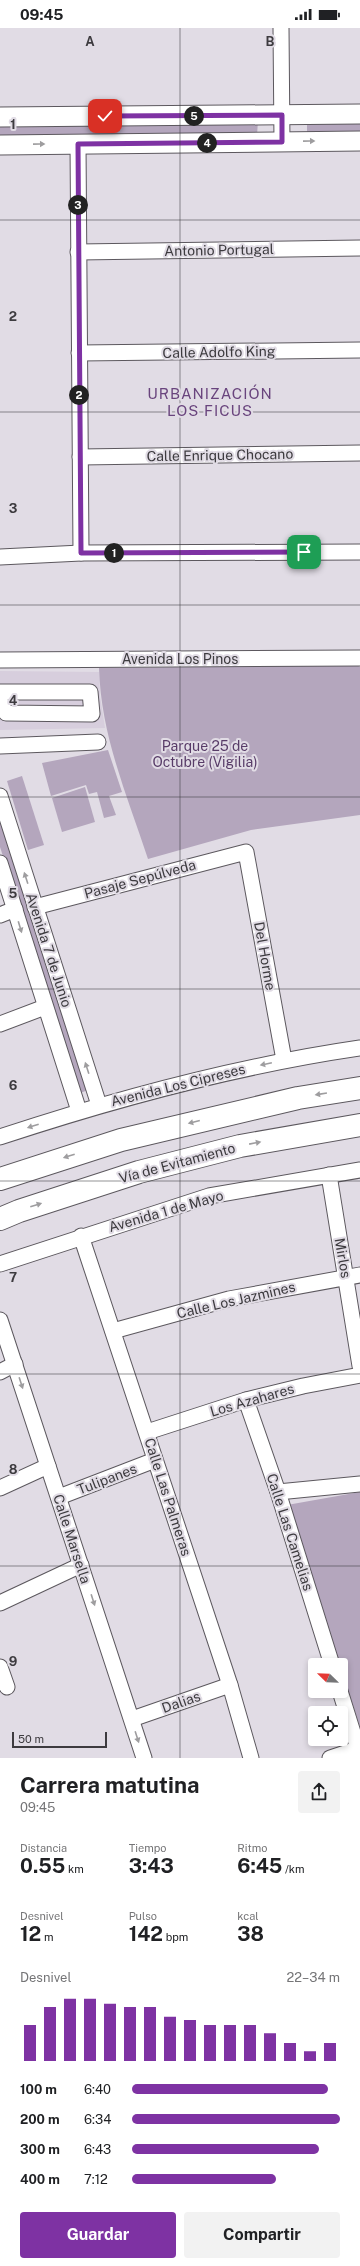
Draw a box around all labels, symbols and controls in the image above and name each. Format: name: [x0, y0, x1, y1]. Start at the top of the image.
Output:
text: 09:45: [20, 6, 63, 23]
text: A: [85, 34, 95, 49]
text: B: [266, 34, 275, 49]
pin: [88, 99, 122, 133]
icon: check: [94, 105, 116, 127]
pin: 5: [184, 106, 204, 126]
text: 5: [190, 110, 198, 122]
text: 1: [10, 117, 16, 132]
pin: 4: [197, 133, 217, 153]
text: 4: [203, 137, 211, 149]
one-way arrow: [303, 138, 316, 144]
one-way arrow: [33, 141, 46, 147]
pin: 3: [68, 195, 88, 215]
text: 3: [74, 199, 82, 211]
street label: Antonio Portugal: [164, 241, 274, 259]
text: 2: [9, 309, 17, 324]
street label: Calle Adolfo King: [162, 343, 276, 361]
district label: URBANIZACIÓN LOS FICUS: [147, 384, 273, 419]
pin: 2: [69, 385, 89, 405]
text: 2: [76, 389, 83, 401]
street label: Calle Enrique Chocano: [147, 446, 293, 464]
text: 3: [9, 501, 18, 516]
pin: [287, 535, 321, 569]
icon: arrive: [293, 541, 315, 563]
pin: 1: [104, 543, 124, 563]
text: 1: [112, 547, 116, 559]
street label: Avenida Los Pinos: [122, 651, 238, 667]
text: 4: [9, 693, 18, 708]
park label: Parque 25 de Octubre (Vigilia): [152, 738, 258, 770]
street label: Pasaje Sepúlveda: [82, 856, 198, 902]
one-way arrow: [23, 871, 29, 883]
text: 5: [9, 886, 18, 901]
street label: Avenida 7 de Junio: [23, 891, 75, 1009]
street label: Del Horme: [251, 920, 279, 992]
one-way arrow: [17, 921, 23, 933]
street label: Avenida Los Cipreses: [109, 1061, 247, 1109]
one-way arrow: [84, 1062, 90, 1074]
one-way arrow: [260, 1062, 273, 1068]
text: 6: [9, 1078, 18, 1093]
one-way arrow: [315, 1091, 328, 1097]
one-way arrow: [188, 1119, 201, 1125]
one-way arrow: [26, 1124, 38, 1130]
street label: Vía de Evitamiento: [117, 1140, 237, 1186]
one-way arrow: [249, 1140, 262, 1146]
one-way arrow: [63, 1153, 75, 1159]
street label: Avenida 1 de Mayo: [107, 1187, 225, 1235]
one-way arrow: [31, 1202, 43, 1208]
street label: Mirlos: [332, 1237, 354, 1279]
text: 7: [9, 1270, 17, 1285]
street label: Calle Los Jazmines: [175, 1279, 297, 1321]
one-way arrow: [18, 1378, 24, 1390]
street label: Los Azahares: [208, 1380, 296, 1420]
street label: Calle Las Palmeras: [141, 1436, 195, 1558]
street label: Tulipanes: [75, 1460, 139, 1498]
text: 8: [9, 1462, 18, 1477]
street label: Calle Las Camelias: [264, 1471, 316, 1593]
street label: Calle Marsella: [50, 1492, 94, 1586]
one-way arrow: [90, 1594, 96, 1606]
text: 9: [9, 1654, 17, 1669]
north arrow: [308, 1658, 348, 1698]
map controls: [308, 1658, 348, 1746]
street label: Dalias: [160, 1688, 202, 1716]
button: locate: [308, 1706, 348, 1746]
scale bar: [12, 1730, 107, 1749]
one-way arrow: [134, 1731, 140, 1743]
text: 50 m: [18, 1733, 44, 1745]
button: share: [298, 1771, 340, 1813]
text: Carrera matutina: [20, 1772, 199, 1798]
text: 09:45: [20, 1800, 55, 1815]
text: Distancia: [20, 1842, 67, 1854]
text: Tiempo: [129, 1842, 166, 1854]
text: Ritmo: [237, 1842, 267, 1854]
text: 0.55: [20, 1854, 65, 1878]
text: 3:43: [129, 1854, 174, 1878]
text: 6:45: [237, 1854, 282, 1878]
text: km: [65, 1863, 84, 1875]
text: /km: [282, 1863, 304, 1875]
text: Desnivel: [20, 1910, 63, 1922]
text: Pulso: [129, 1910, 157, 1922]
text: kcal: [237, 1910, 259, 1922]
text: 12: [20, 1922, 41, 1946]
text: 142: [129, 1922, 163, 1946]
text: 38: [237, 1922, 264, 1946]
text: m: [41, 1931, 53, 1943]
text: bpm: [163, 1931, 188, 1943]
text: Desnivel: [20, 1970, 71, 1985]
text: 22–34 m: [287, 1970, 340, 1985]
text: 100 m: [20, 2082, 57, 2097]
text: 6:40: [84, 2082, 111, 2097]
text: 200 m: [20, 2112, 60, 2127]
text: 6:34: [84, 2112, 111, 2127]
text: 300 m: [20, 2142, 60, 2157]
text: 6:43: [84, 2142, 111, 2157]
text: 400 m: [20, 2172, 60, 2187]
text: 7:12: [84, 2172, 108, 2187]
button: Guardar: [20, 2212, 176, 2258]
button: Compartir: [184, 2212, 340, 2258]

